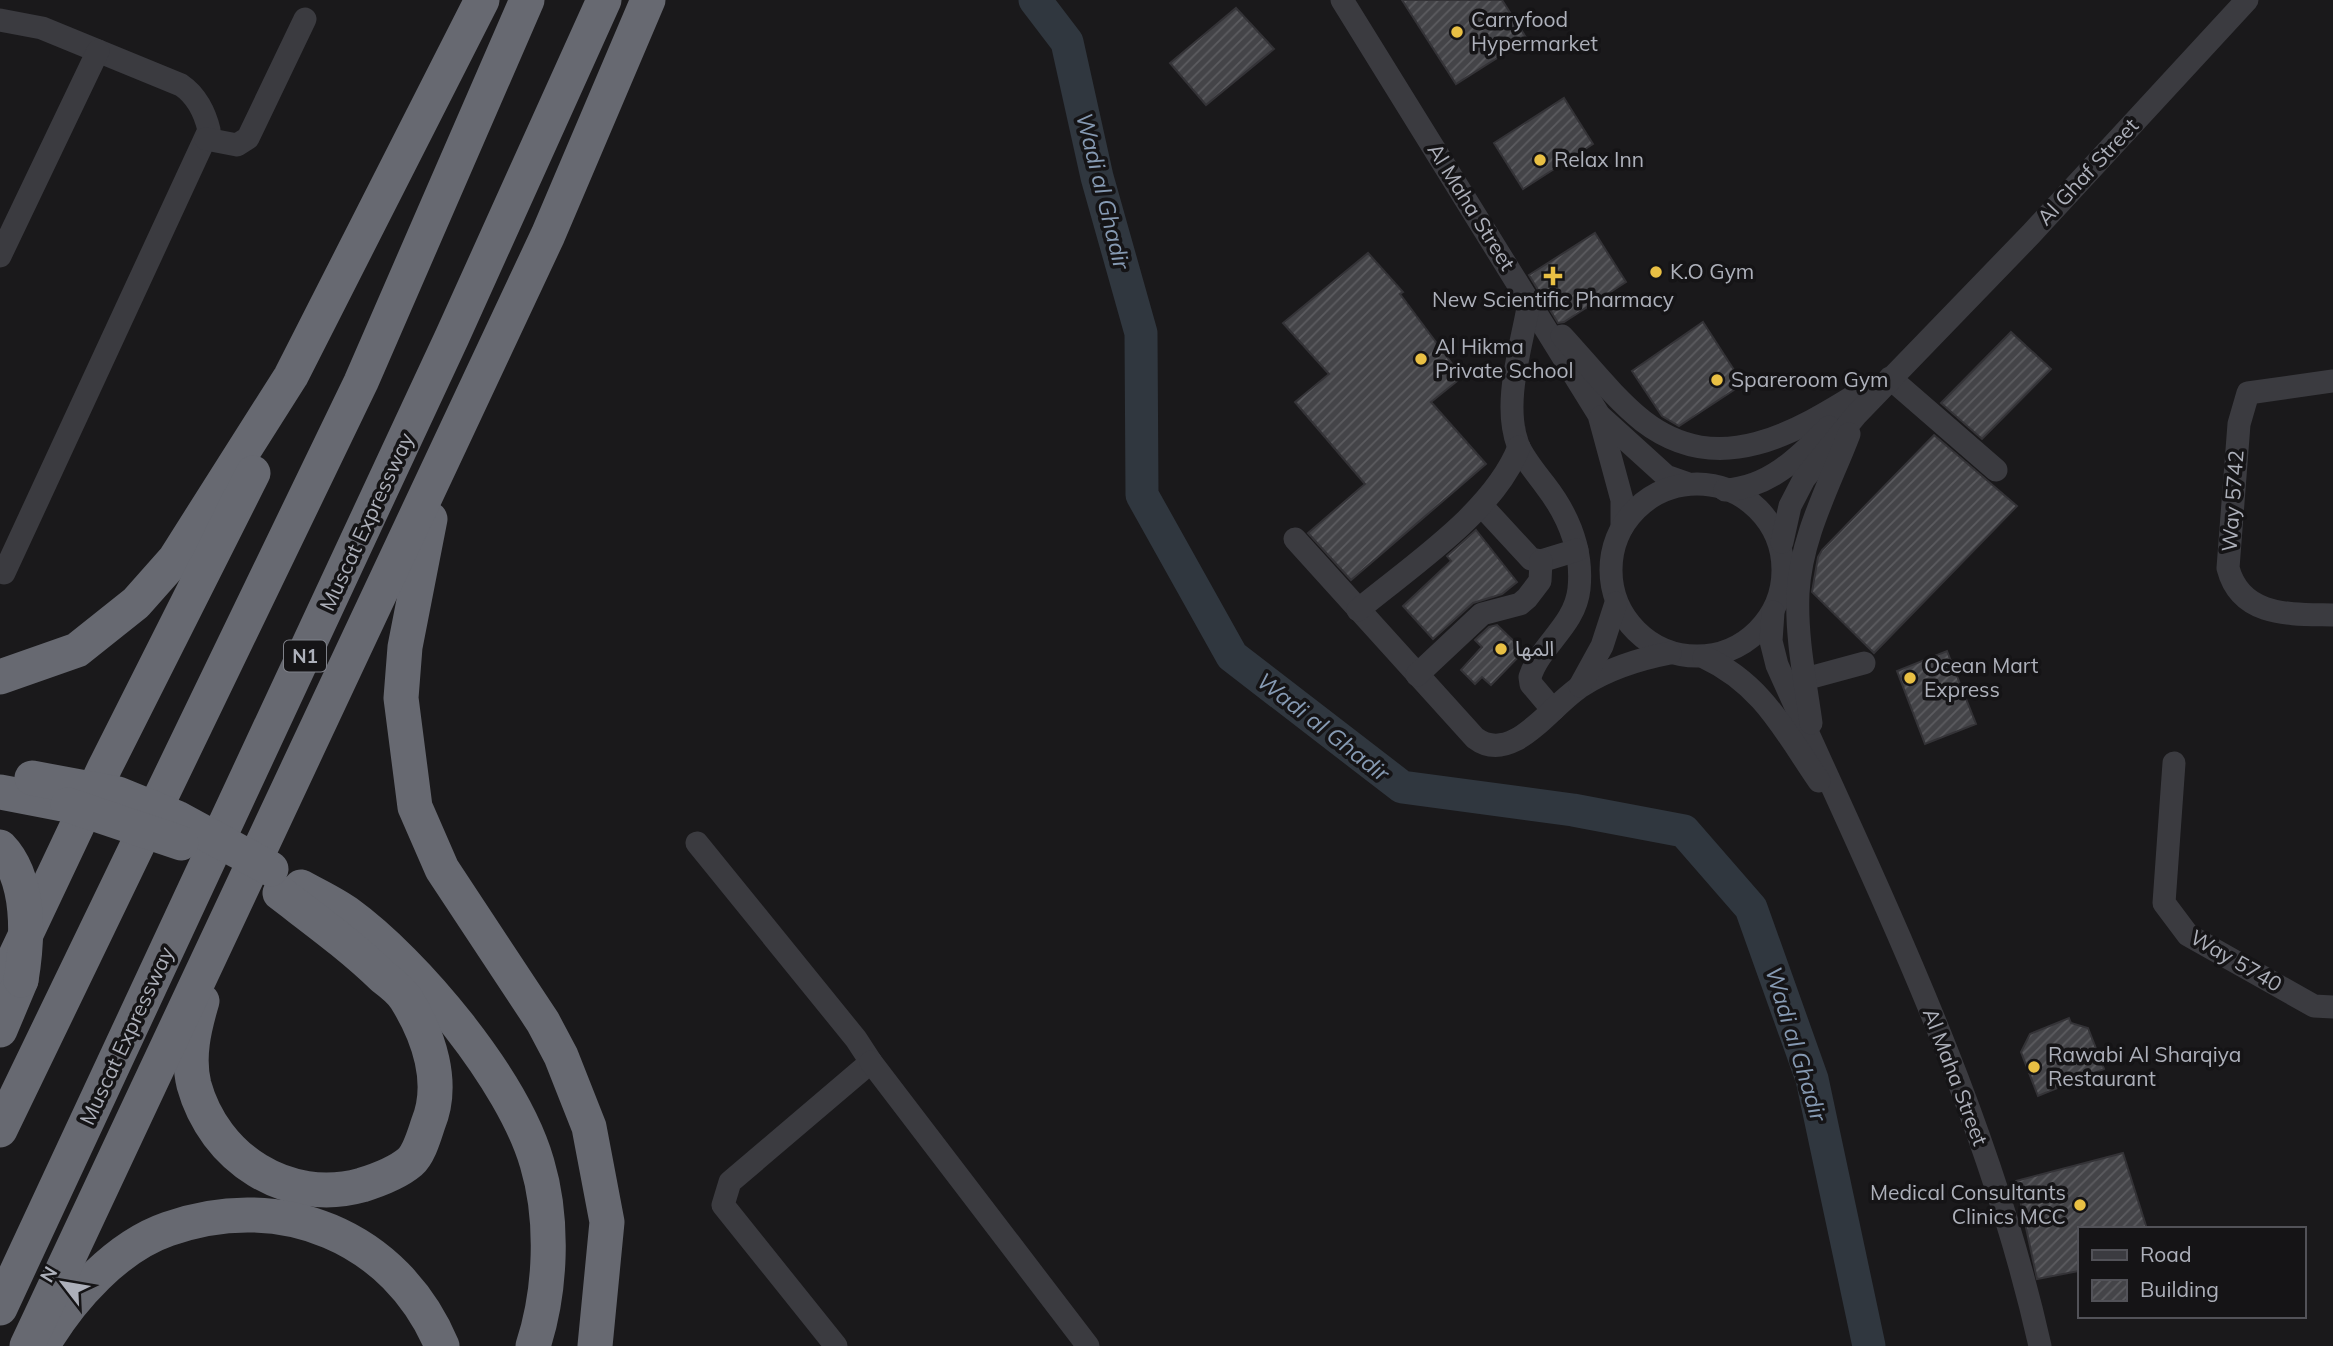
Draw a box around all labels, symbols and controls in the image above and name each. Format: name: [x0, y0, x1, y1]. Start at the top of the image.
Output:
place label: Carryfood Hypermarket: [1471, 6, 1598, 56]
marker: Carryfood Hypermarket: [1449, 24, 1465, 40]
water label: Wadi al Ghadir: [1070, 110, 1137, 274]
street label: Al Ghaf Street: [2031, 112, 2143, 230]
street label: Al Maha Street: [1422, 138, 1521, 275]
place label: Relax Inn: [1554, 146, 1644, 172]
marker: Relax Inn: [1532, 152, 1548, 168]
place label: K.O Gym: [1670, 258, 1754, 284]
marker: K.O Gym: [1648, 264, 1664, 280]
marker: New Scientific Pharmacy: [1545, 268, 1561, 284]
place label: New Scientific Pharmacy: [1432, 286, 1674, 312]
place label: Al Hikma Private School: [1435, 333, 1574, 383]
marker: Al Hikma Private School: [1413, 351, 1429, 367]
place label: Spareroom Gym: [1731, 366, 1889, 392]
marker: Spareroom Gym: [1709, 372, 1725, 388]
street label: Muscat Expressway: [313, 428, 419, 615]
street label: Way 5742: [2215, 449, 2249, 553]
place label: المها: [1515, 635, 1554, 661]
road number: N1: [284, 640, 326, 671]
marker: المها: [1493, 641, 1509, 657]
place label: Ocean Mart Express: [1924, 652, 2038, 702]
water label: Wadi al Ghadir: [1251, 666, 1397, 788]
marker: Ocean Mart Express: [1902, 670, 1918, 686]
street label: Way 5740: [2186, 923, 2287, 997]
street label: Muscat Expressway: [73, 942, 179, 1129]
water label: Wadi al Ghadir: [1759, 963, 1834, 1126]
street label: Al Maha Street: [1918, 1004, 1994, 1149]
place label: Rawabi Al Sharqiya Restaurant: [2048, 1041, 2241, 1091]
marker: Rawabi Al Sharqiya Restaurant: [2026, 1059, 2042, 1075]
place label: Medical Consultants Clinics MCC: [1870, 1179, 2066, 1229]
marker: Medical Consultants Clinics MCC: [2072, 1197, 2088, 1213]
legend: [2078, 1227, 2305, 1318]
text: Road: [2140, 1241, 2191, 1267]
north arrow: [28, 1248, 98, 1318]
text: N: [34, 1262, 62, 1287]
text: Building: [2140, 1276, 2219, 1302]

